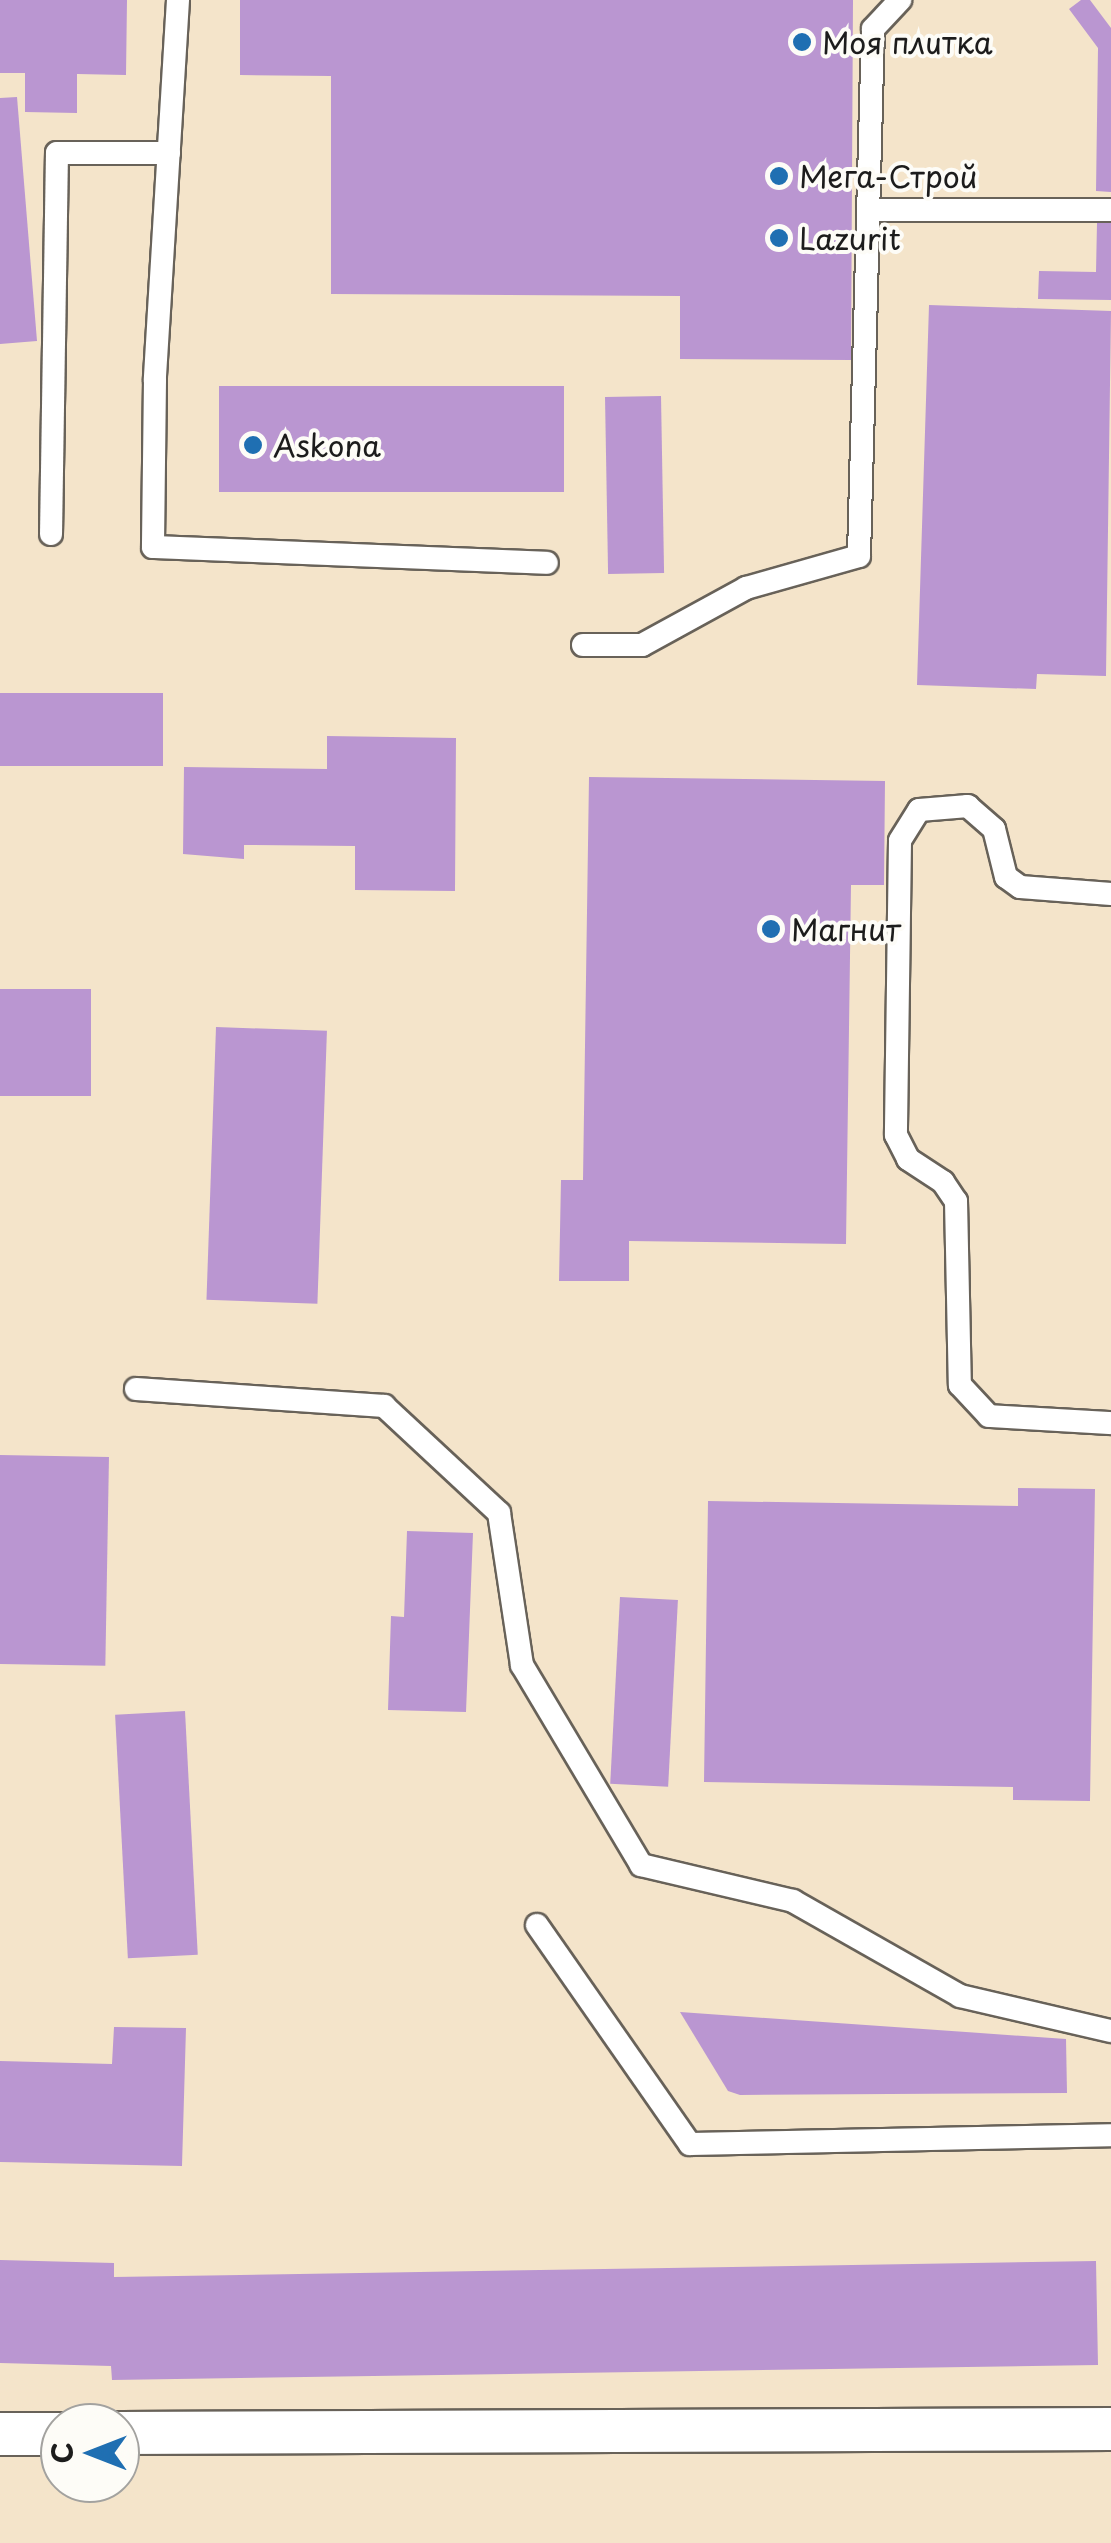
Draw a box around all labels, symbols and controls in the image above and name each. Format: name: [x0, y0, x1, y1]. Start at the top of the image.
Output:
place label: Моя плитка: [822, 24, 994, 60]
marker: Моя плитка: [791, 31, 813, 53]
place label: Мега-Строй: [799, 158, 977, 194]
marker: Мега-Строй: [768, 165, 790, 187]
place label: Lazurit: [799, 220, 901, 256]
marker: Lazurit: [768, 227, 790, 249]
place label: Askona: [273, 427, 381, 463]
marker: Askona: [242, 434, 264, 456]
place label: Магнит: [791, 911, 901, 947]
marker: Магнит: [760, 918, 782, 940]
north arrow: [40, 2403, 140, 2503]
text: С: [40, 2442, 83, 2464]

